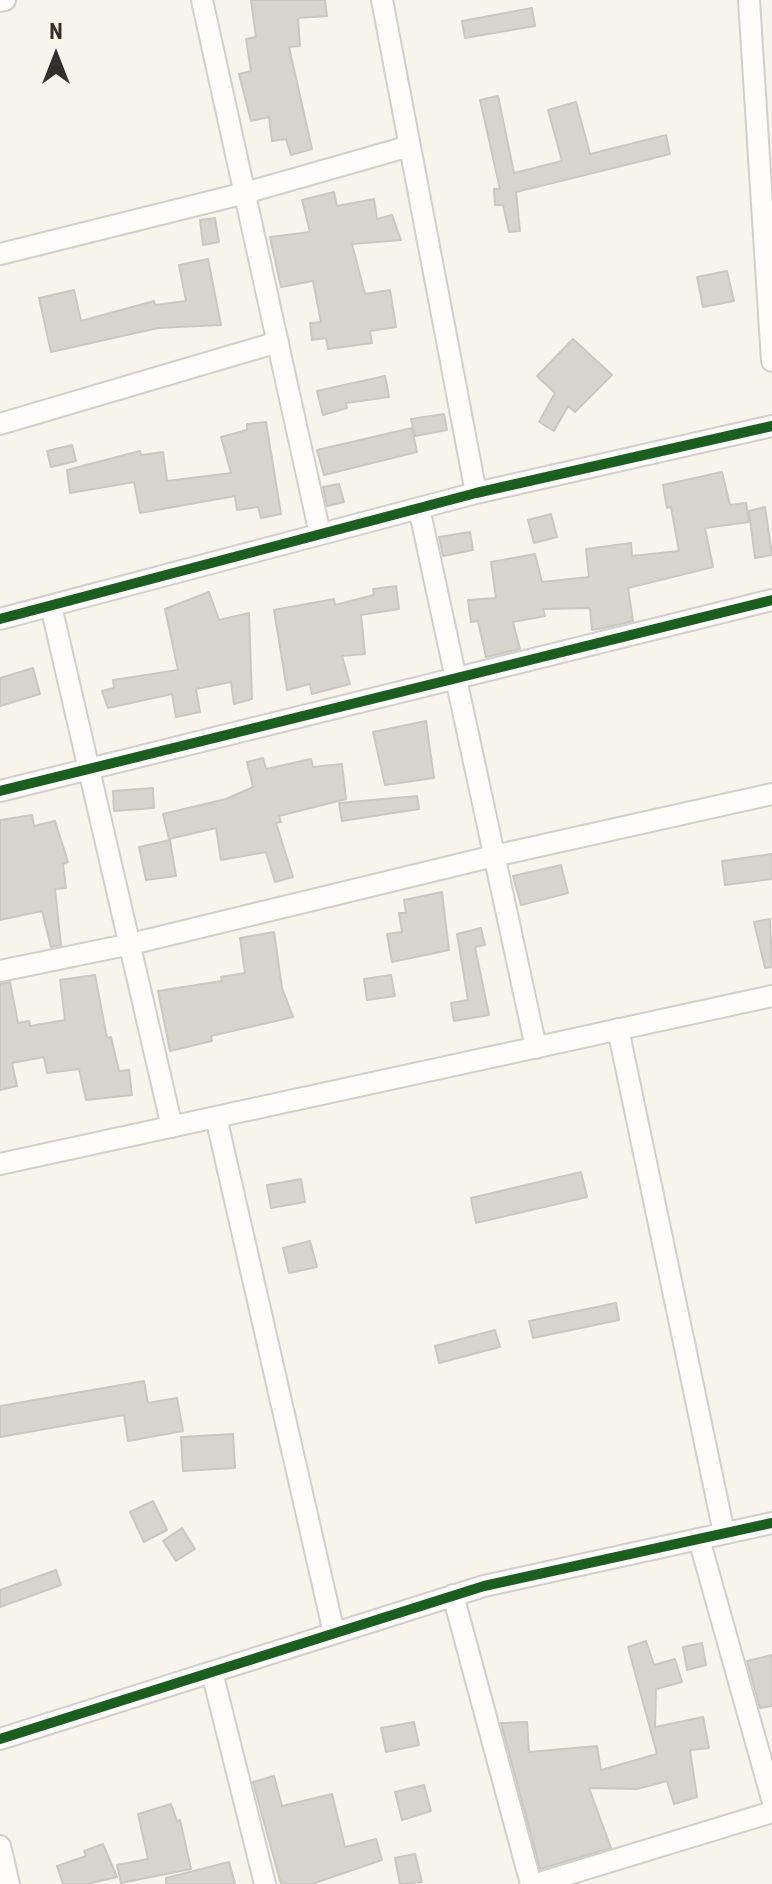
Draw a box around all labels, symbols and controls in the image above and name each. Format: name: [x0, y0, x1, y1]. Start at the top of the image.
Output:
north arrow: [16, 16, 96, 96]
text: N: [49, 19, 63, 44]

